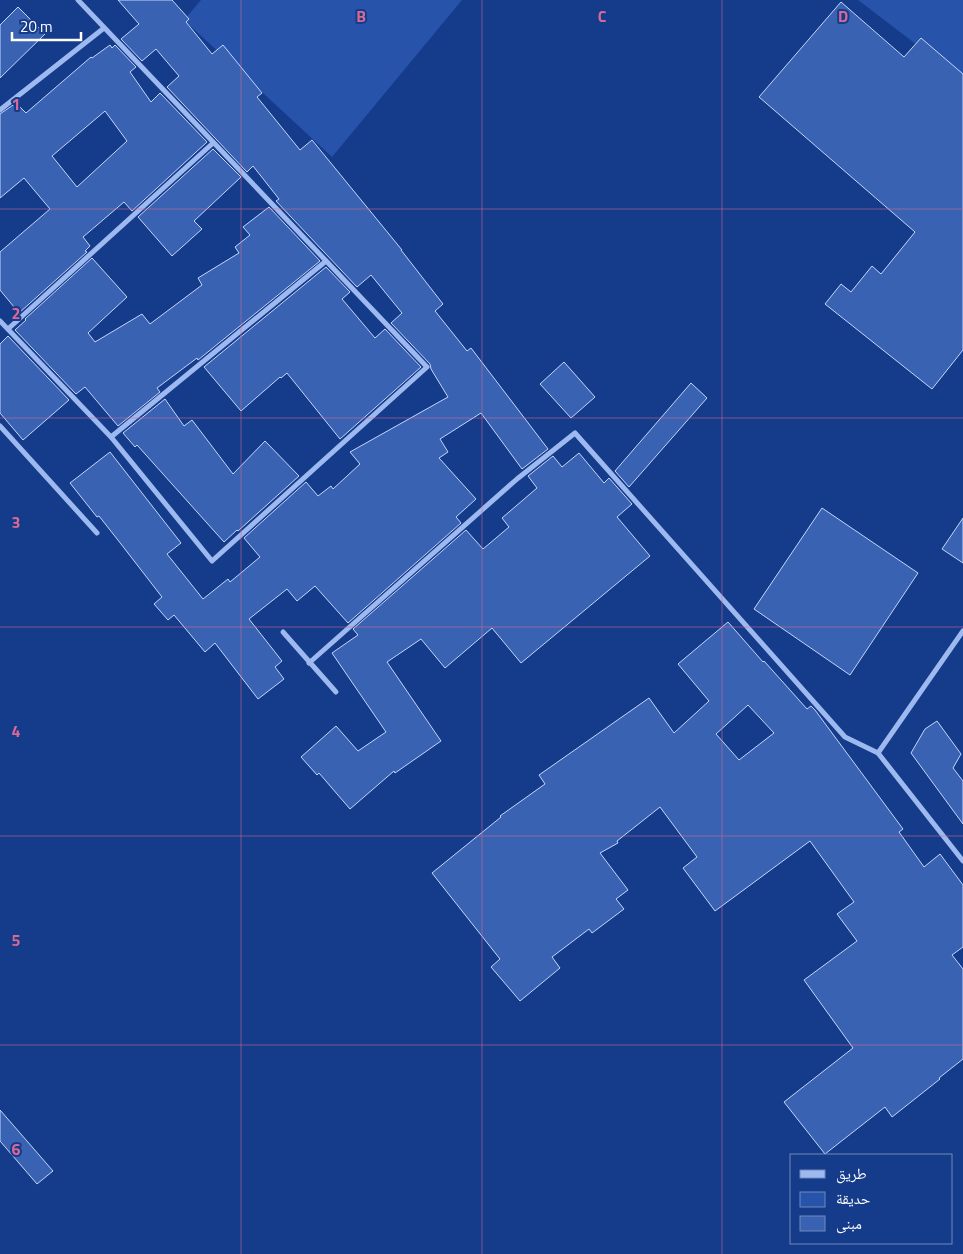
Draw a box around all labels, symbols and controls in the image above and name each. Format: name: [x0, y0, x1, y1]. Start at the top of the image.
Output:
text: B: [356, 4, 366, 28]
text: C: [598, 4, 607, 28]
text: D: [838, 4, 848, 28]
scale bar: [12, 10, 81, 42]
text: 20 m: [20, 15, 53, 38]
text: 1: [12, 92, 20, 116]
text: 2: [12, 301, 20, 325]
text: 3: [12, 510, 20, 534]
text: 4: [12, 719, 21, 743]
text: 5: [12, 928, 21, 952]
text: 6: [12, 1137, 21, 1161]
legend: [790, 1154, 953, 1244]
text: طريق: [836, 1162, 867, 1185]
text: حديقة: [836, 1187, 871, 1210]
text: مبنى: [836, 1212, 862, 1235]

